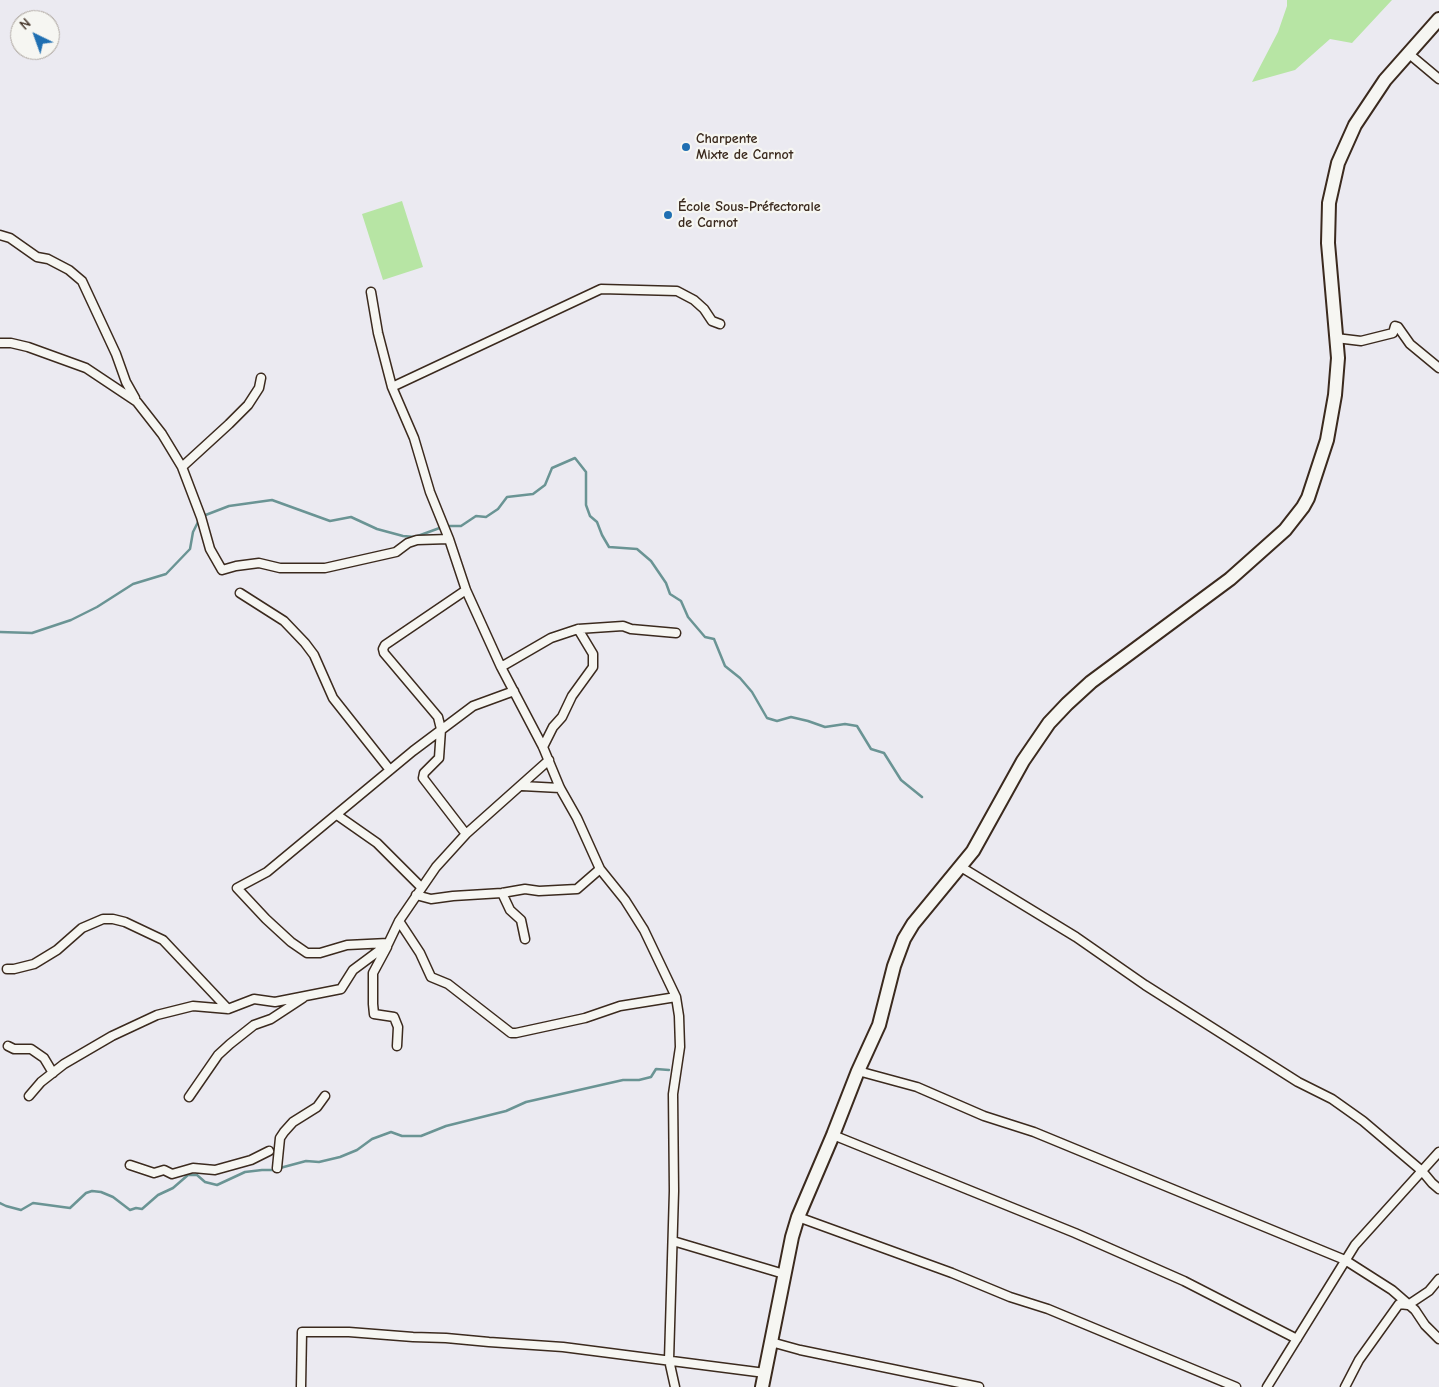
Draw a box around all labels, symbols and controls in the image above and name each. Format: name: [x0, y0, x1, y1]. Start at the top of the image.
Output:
north arrow: [10, 10, 60, 60]
text: N: [16, 15, 34, 34]
place label: Charpente Mixte de Carnot: [696, 131, 793, 164]
marker: Charpente Mixte de Carnot: [680, 141, 692, 153]
place label: École Sous-Préfectorale de Carnot: [678, 199, 821, 232]
marker: École Sous-Préfectorale de Carnot: [662, 209, 674, 221]

